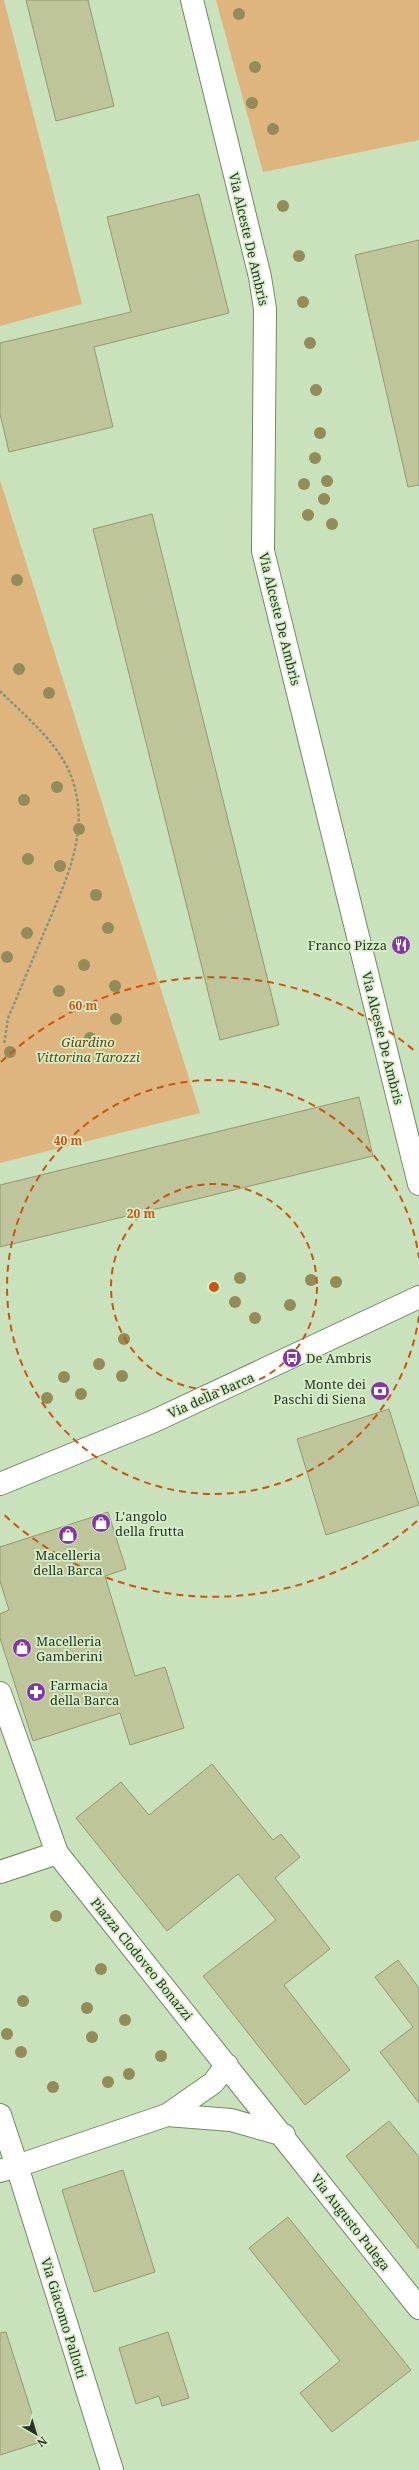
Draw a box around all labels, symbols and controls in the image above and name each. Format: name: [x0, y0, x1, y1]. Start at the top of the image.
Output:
street label: Via Alceste De Ambris: [225, 171, 273, 308]
street label: Via Alceste De Ambris: [255, 551, 305, 687]
restaurant icon: Franco Pizza: [390, 934, 412, 956]
place label: Franco Pizza: [308, 936, 387, 954]
street label: Via Alceste De Ambris: [358, 970, 408, 1106]
text: 60 m: [69, 997, 97, 1014]
park label: Giardino Vittorina Tarozzi: [36, 1033, 140, 1066]
text: 40 m: [54, 1132, 82, 1149]
text: 20 m: [127, 1205, 155, 1222]
centre of rings: [207, 1280, 221, 1294]
bus stop icon: De Ambris: [281, 1347, 303, 1369]
place label: De Ambris: [306, 1349, 372, 1367]
street label: Via della Barca: [165, 1368, 257, 1422]
place label: Monte dei Paschi di Siena: [273, 1375, 366, 1408]
bank icon: Monte dei Paschi di Siena: [369, 1380, 391, 1402]
place label: L'angolo della frutta: [115, 1507, 184, 1540]
shop icon: L'angolo della frutta: [90, 1512, 112, 1534]
shop icon: Macelleria della Barca: [57, 1524, 79, 1546]
place label: Macelleria della Barca: [33, 1546, 103, 1579]
place label: Macelleria Gamberini: [36, 1632, 103, 1665]
shop icon: Macelleria Gamberini: [11, 1637, 33, 1659]
place label: Farmacia della Barca: [50, 1676, 119, 1709]
pharmacy icon: Farmacia della Barca: [25, 1681, 47, 1703]
street label: Piazza Clodoveo Bonazzi: [87, 1894, 197, 2024]
street label: Via Augusto Pulega: [307, 2170, 395, 2274]
street label: Via Giacomo Pallotti: [37, 2255, 91, 2381]
north arrow: [16, 2414, 56, 2454]
text: N: [34, 2434, 50, 2451]

